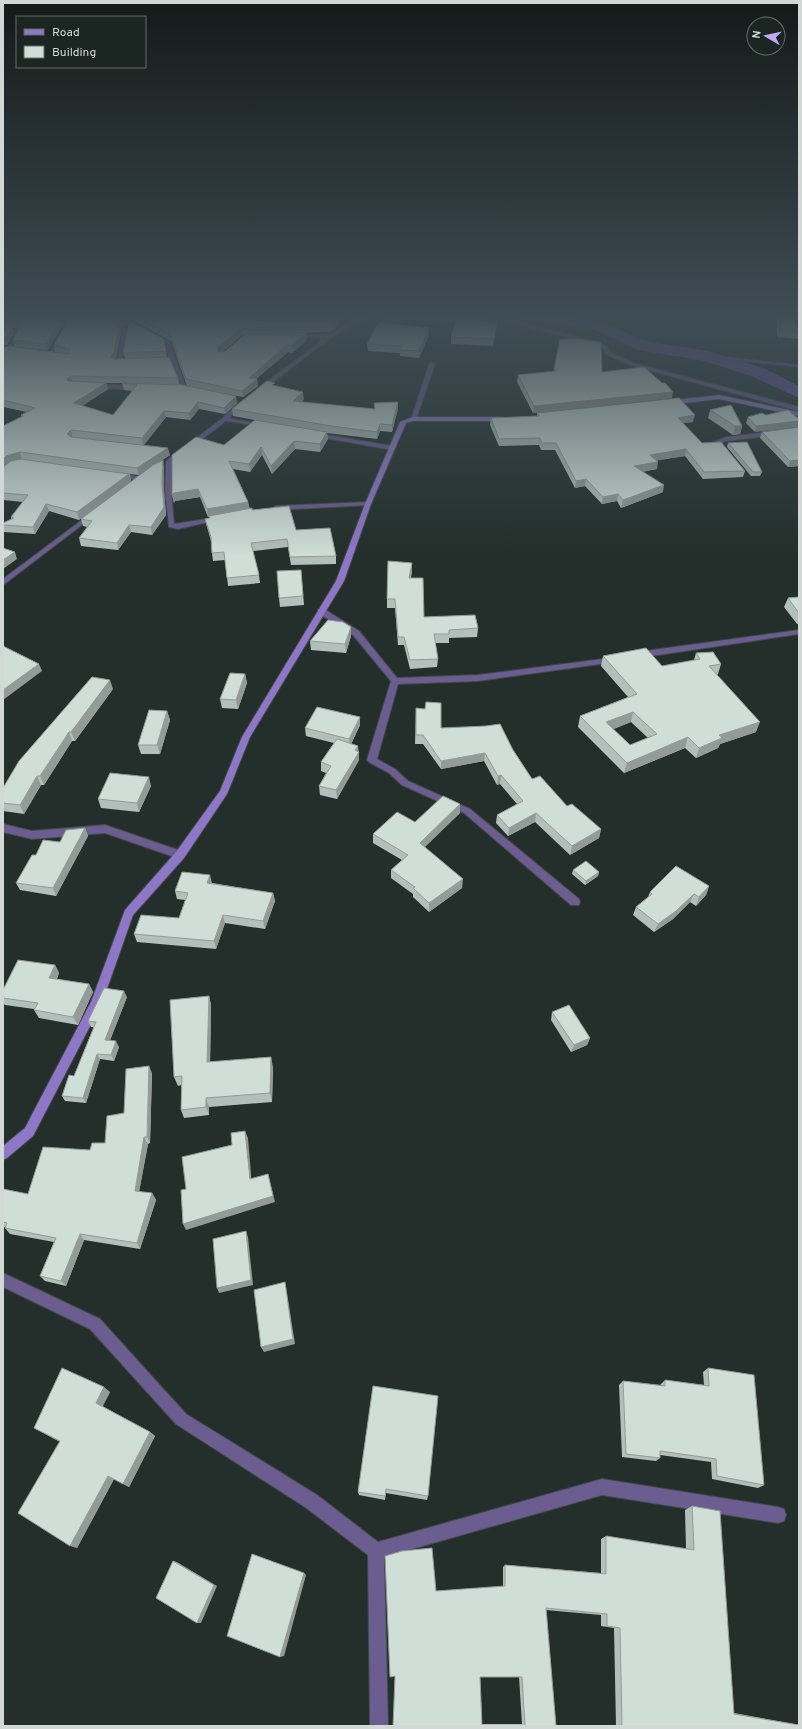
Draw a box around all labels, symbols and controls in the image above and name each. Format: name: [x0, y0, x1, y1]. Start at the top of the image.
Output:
legend: [16, 16, 146, 68]
north arrow: [746, 16, 786, 56]
text: Road: [52, 25, 80, 41]
text: N: [750, 30, 765, 40]
text: Building: [52, 45, 96, 61]

